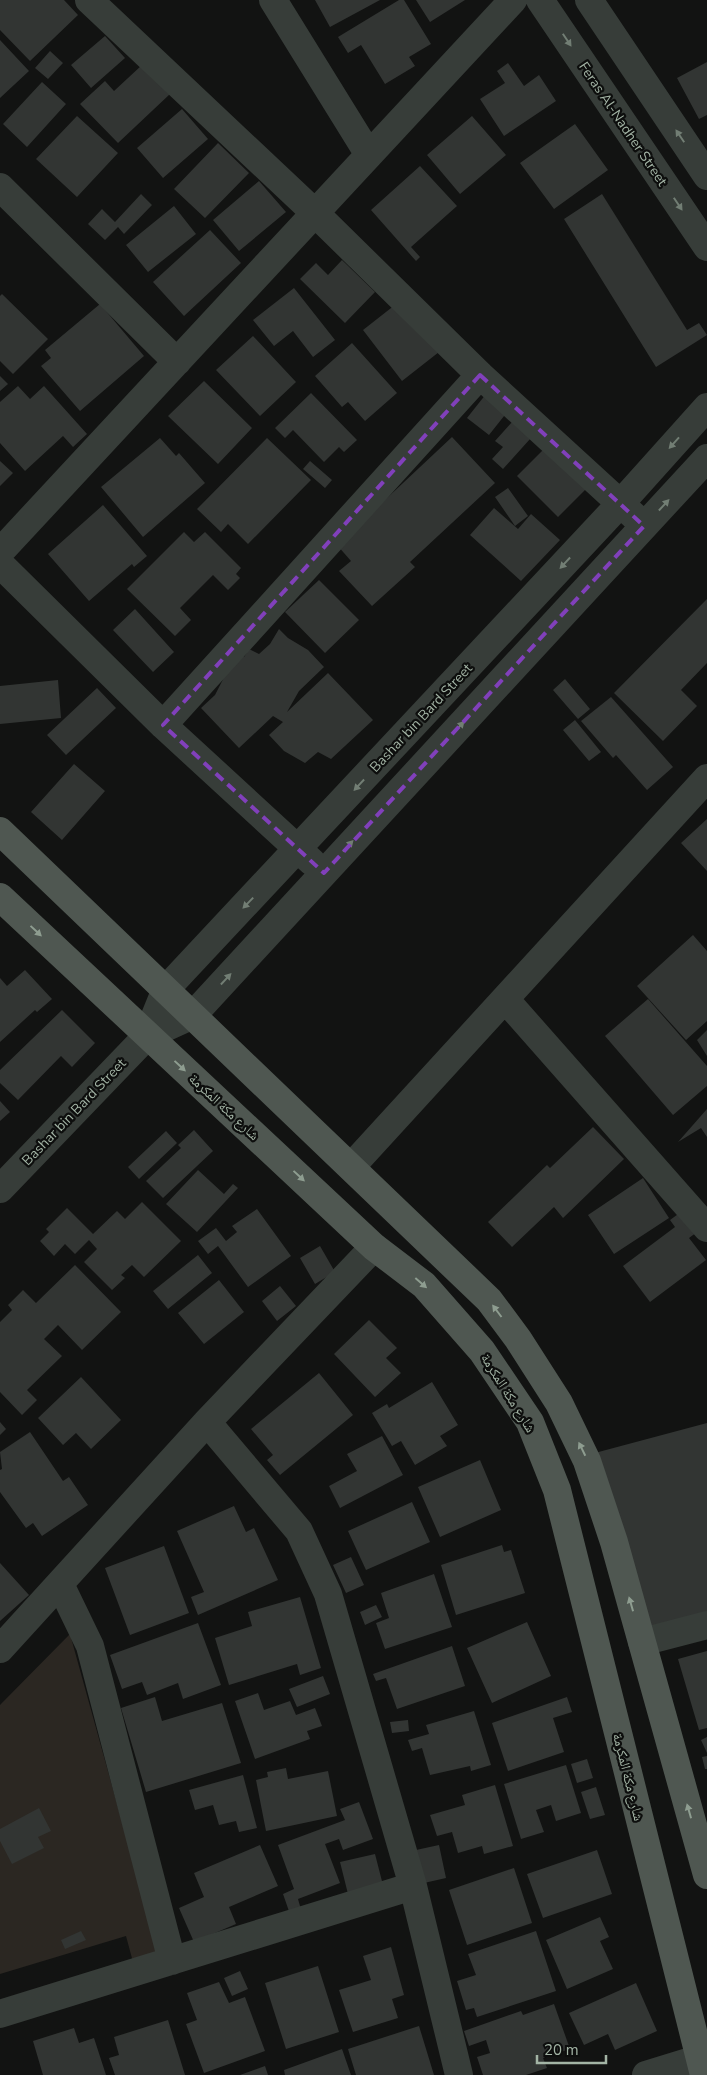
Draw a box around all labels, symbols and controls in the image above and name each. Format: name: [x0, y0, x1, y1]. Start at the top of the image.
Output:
one-way arrow: [562, 34, 572, 47]
street label: Feras Al-Nadher Street: [574, 58, 672, 190]
one-way arrow: [675, 129, 685, 142]
one-way arrow: [673, 197, 683, 211]
one-way arrow: [669, 437, 680, 450]
one-way arrow: [658, 499, 670, 511]
one-way arrow: [559, 557, 571, 569]
street label: Bashar bin Bard Street: [366, 659, 477, 777]
one-way arrow: [453, 721, 464, 733]
one-way arrow: [353, 778, 365, 790]
one-way arrow: [342, 841, 354, 853]
one-way arrow: [242, 897, 254, 909]
one-way arrow: [29, 925, 41, 937]
one-way arrow: [220, 973, 232, 985]
street label: Bashar bin Bard Street: [18, 1054, 130, 1170]
one-way arrow: [173, 1060, 185, 1072]
street label: شارع مكة المكرمة: [185, 1069, 263, 1145]
one-way arrow: [292, 1171, 305, 1182]
one-way arrow: [414, 1278, 427, 1289]
one-way arrow: [492, 1304, 502, 1318]
street label: شارع مكة المكرمة: [476, 1350, 540, 1436]
one-way arrow: [578, 1442, 586, 1457]
one-way arrow: [627, 1596, 635, 1612]
street label: شارع مكة المكرمة: [608, 1731, 648, 1823]
one-way arrow: [685, 1803, 693, 1819]
scale bar: [537, 2032, 606, 2064]
text: 20 m: [544, 2040, 579, 2060]

